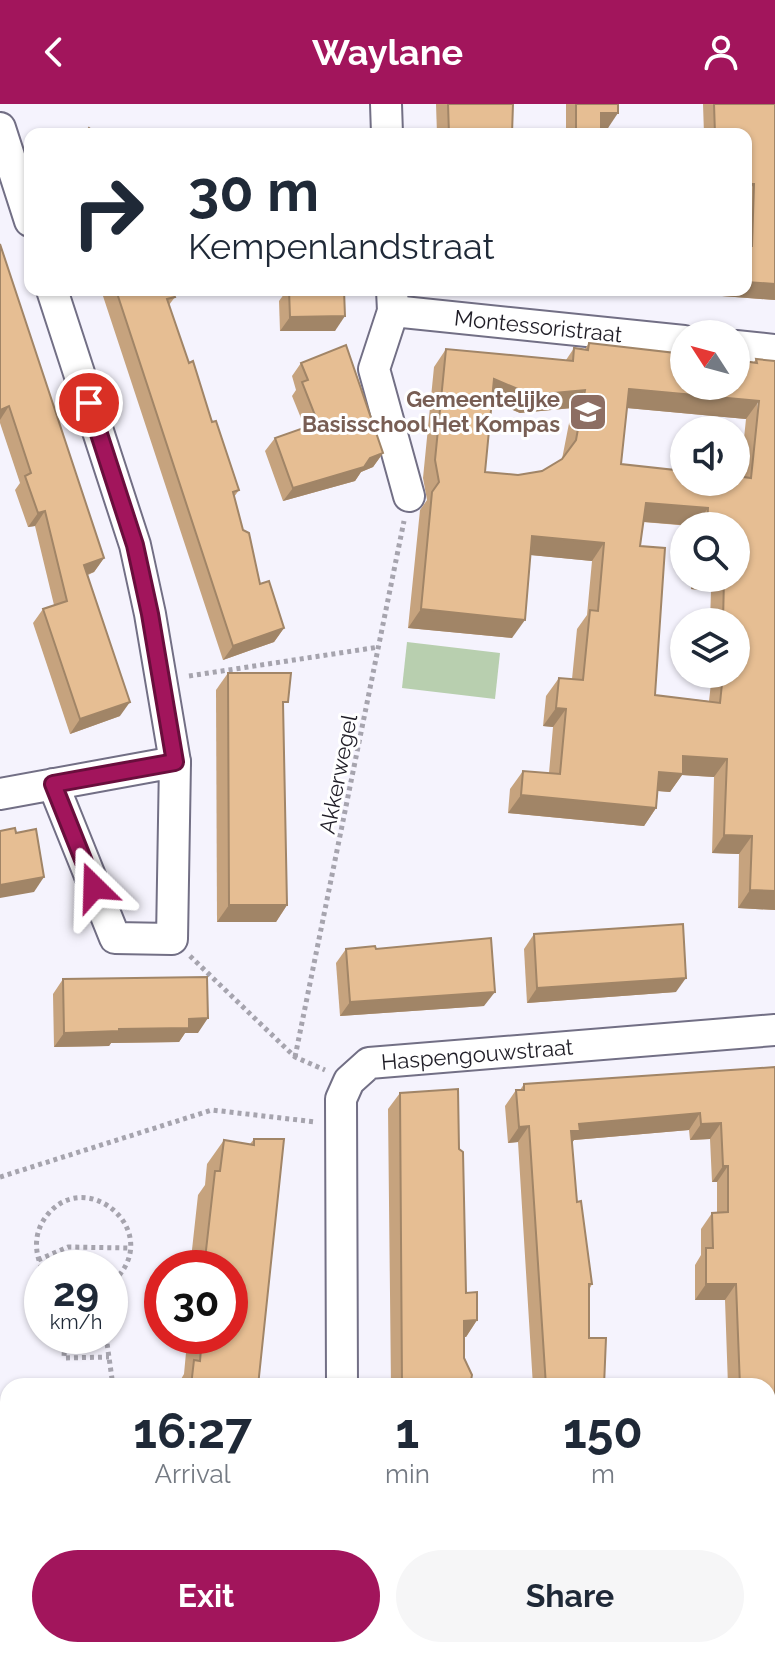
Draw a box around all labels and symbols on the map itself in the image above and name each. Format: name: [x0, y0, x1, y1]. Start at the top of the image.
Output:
street label: Montessoristraat: [453, 304, 624, 348]
north arrow: [670, 320, 750, 400]
pin: [55, 369, 123, 437]
place label: Gemeentelijke Basisschool Het Kompas: [302, 386, 560, 437]
school or university icon: Gemeentelijke Basisschool Het Kompas: [567, 391, 609, 433]
street label: Akkerwegel: [314, 712, 362, 836]
position arrow: [52, 845, 136, 929]
street label: Haspengouwstraat: [380, 1033, 575, 1075]
speed limit sign: 30: [144, 1250, 248, 1354]

